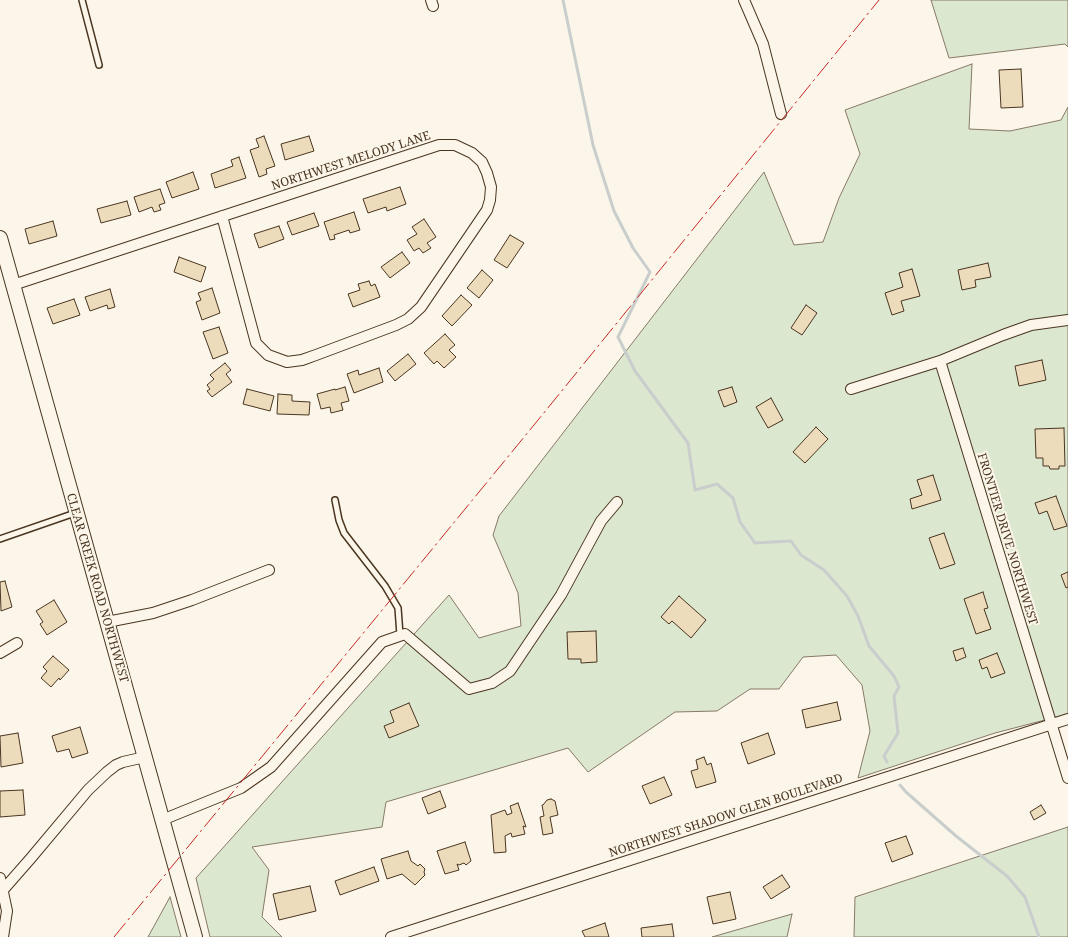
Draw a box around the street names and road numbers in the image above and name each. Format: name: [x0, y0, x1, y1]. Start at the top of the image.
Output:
street label: NORTHWEST MELODY LANE: [270, 128, 432, 194]
street label: FRONTIER DRIVE NORTHWEST: [974, 451, 1040, 627]
street label: CLEAR CREEK ROAD NORTHWEST: [63, 492, 131, 684]
street label: NORTHWEST SHADOW GLEN BOULEVARD: [607, 771, 845, 861]

